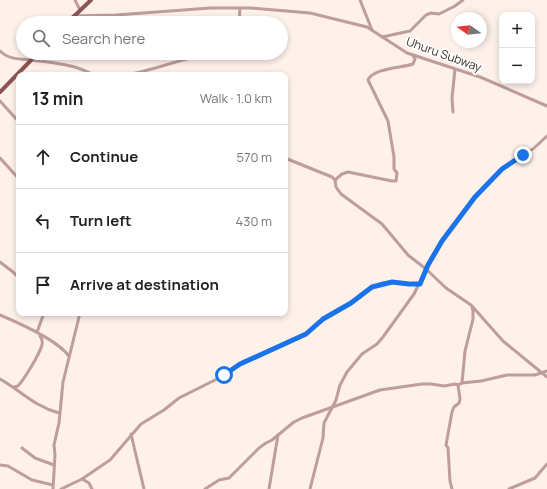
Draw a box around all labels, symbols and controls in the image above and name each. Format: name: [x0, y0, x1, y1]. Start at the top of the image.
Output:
north arrow: [451, 12, 487, 48]
map controls: [499, 12, 535, 84]
button: +: [499, 12, 535, 48]
search box: [16, 16, 288, 60]
icon: search: [30, 27, 52, 49]
text: Search here: [62, 28, 145, 49]
street label: Uhuru Subway: [404, 32, 485, 76]
button: −: [499, 48, 535, 84]
text: 13 min: [32, 87, 83, 110]
text: Walk · 1.0 km: [200, 89, 272, 107]
icon: ahead: [32, 146, 54, 168]
text: Continue: [70, 146, 138, 167]
route end: [514, 146, 532, 164]
text: 570 m: [236, 148, 272, 166]
icon: left: [32, 210, 54, 232]
text: Turn left: [70, 210, 132, 231]
text: 430 m: [236, 212, 272, 230]
icon: arrive: [32, 274, 54, 296]
text: Arrive at destination: [70, 274, 219, 295]
route start: [215, 366, 233, 384]

